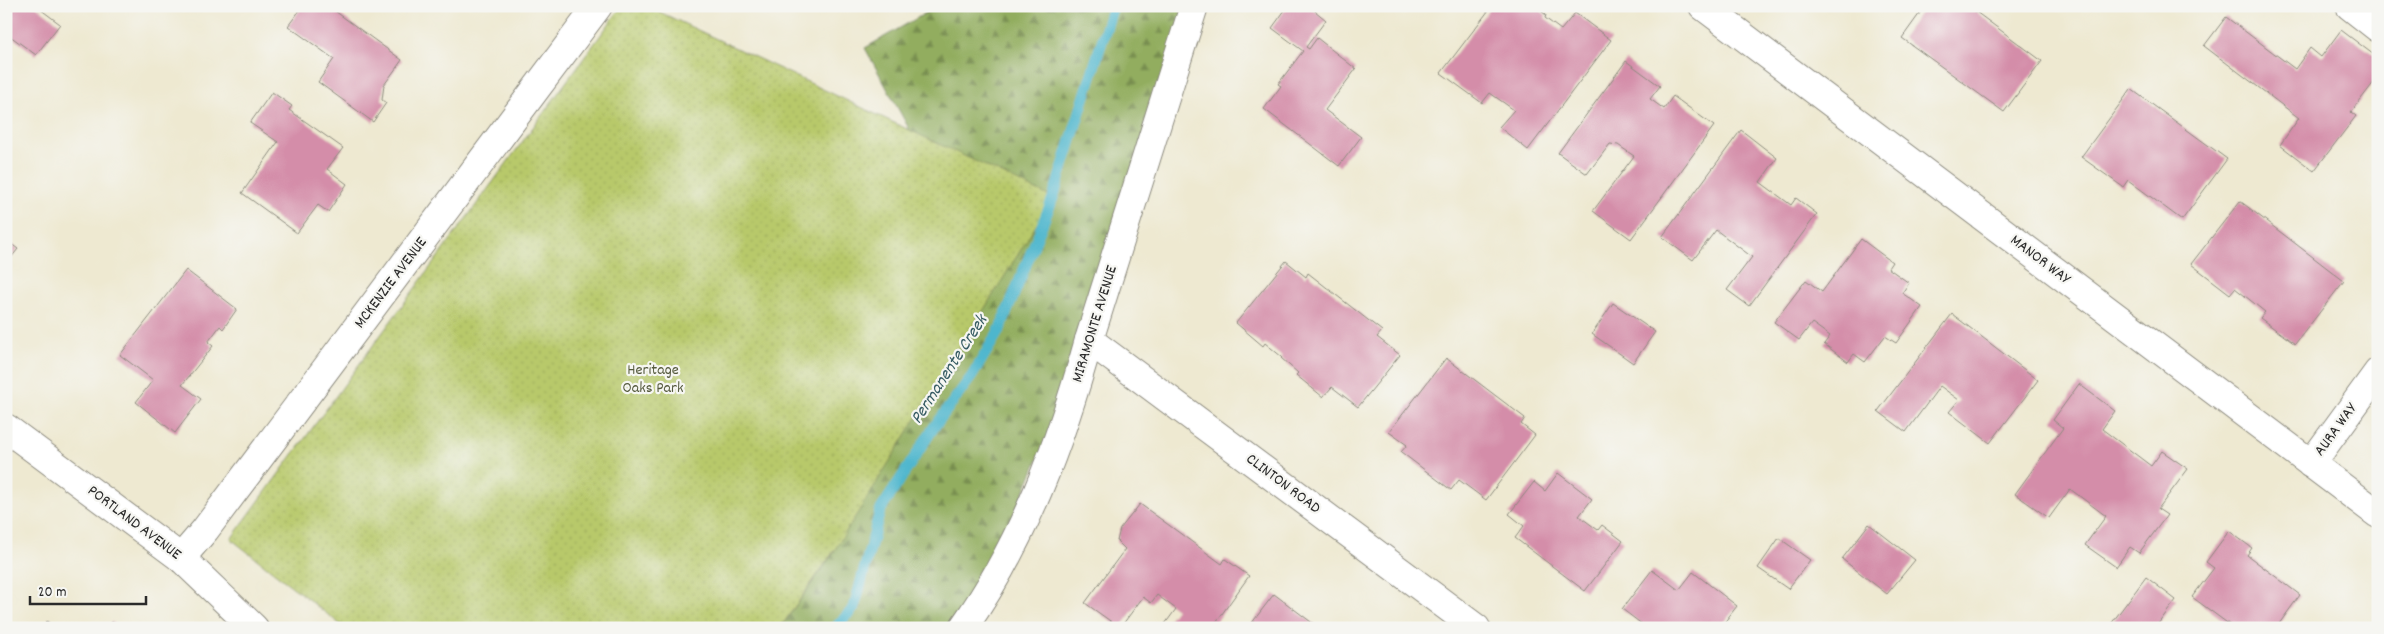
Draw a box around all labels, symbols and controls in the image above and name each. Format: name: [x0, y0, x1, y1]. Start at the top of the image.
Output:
street label: MANOR WAY: [2005, 230, 2076, 291]
street label: MCKENZIE AVENUE: [349, 232, 434, 334]
street label: MIRAMONTE AVENUE: [1066, 262, 1124, 385]
water label: Permanente Creek: [905, 309, 996, 429]
park label: Heritage Oaks Park: [623, 359, 683, 400]
street label: AURA WAY: [2309, 398, 2364, 461]
street label: CLINTON ROAD: [1241, 448, 1325, 520]
street label: PORTLAND AVENUE: [82, 480, 186, 566]
scale bar: [30, 574, 146, 606]
text: 20 m: [38, 582, 66, 604]

